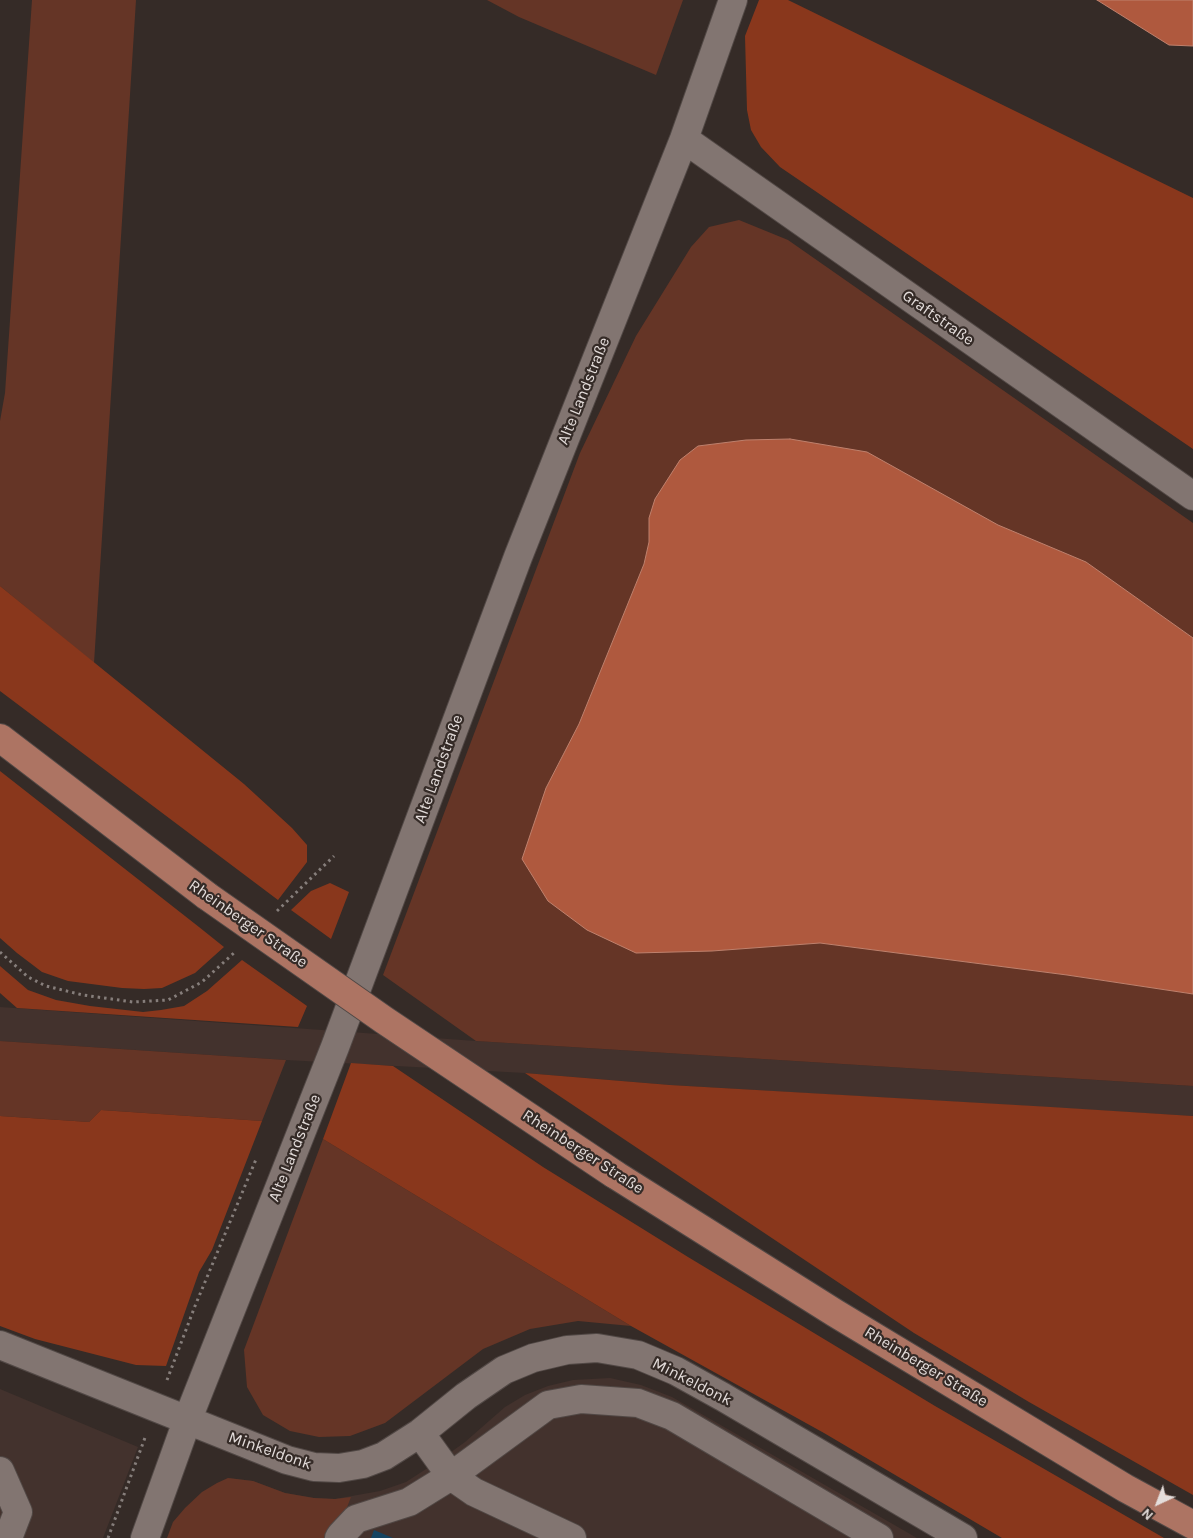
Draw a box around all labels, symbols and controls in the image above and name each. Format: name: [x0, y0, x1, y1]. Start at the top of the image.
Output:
street label: Graftstraße: [898, 286, 978, 350]
street label: Alte Landstraße: [554, 334, 614, 448]
street label: Alte Landstraße: [410, 712, 468, 826]
street label: Rheinberger Straße: [185, 876, 311, 972]
street label: Alte Landstraße: [265, 1091, 325, 1205]
street label: Rheinberger Straße: [519, 1106, 647, 1198]
street label: Rheinberger Straße: [861, 1323, 991, 1411]
street label: Minkeldonk: [649, 1354, 735, 1410]
street label: Minkeldonk: [226, 1428, 314, 1474]
north arrow: [1133, 1478, 1183, 1528]
text: N: [1138, 1505, 1157, 1524]

